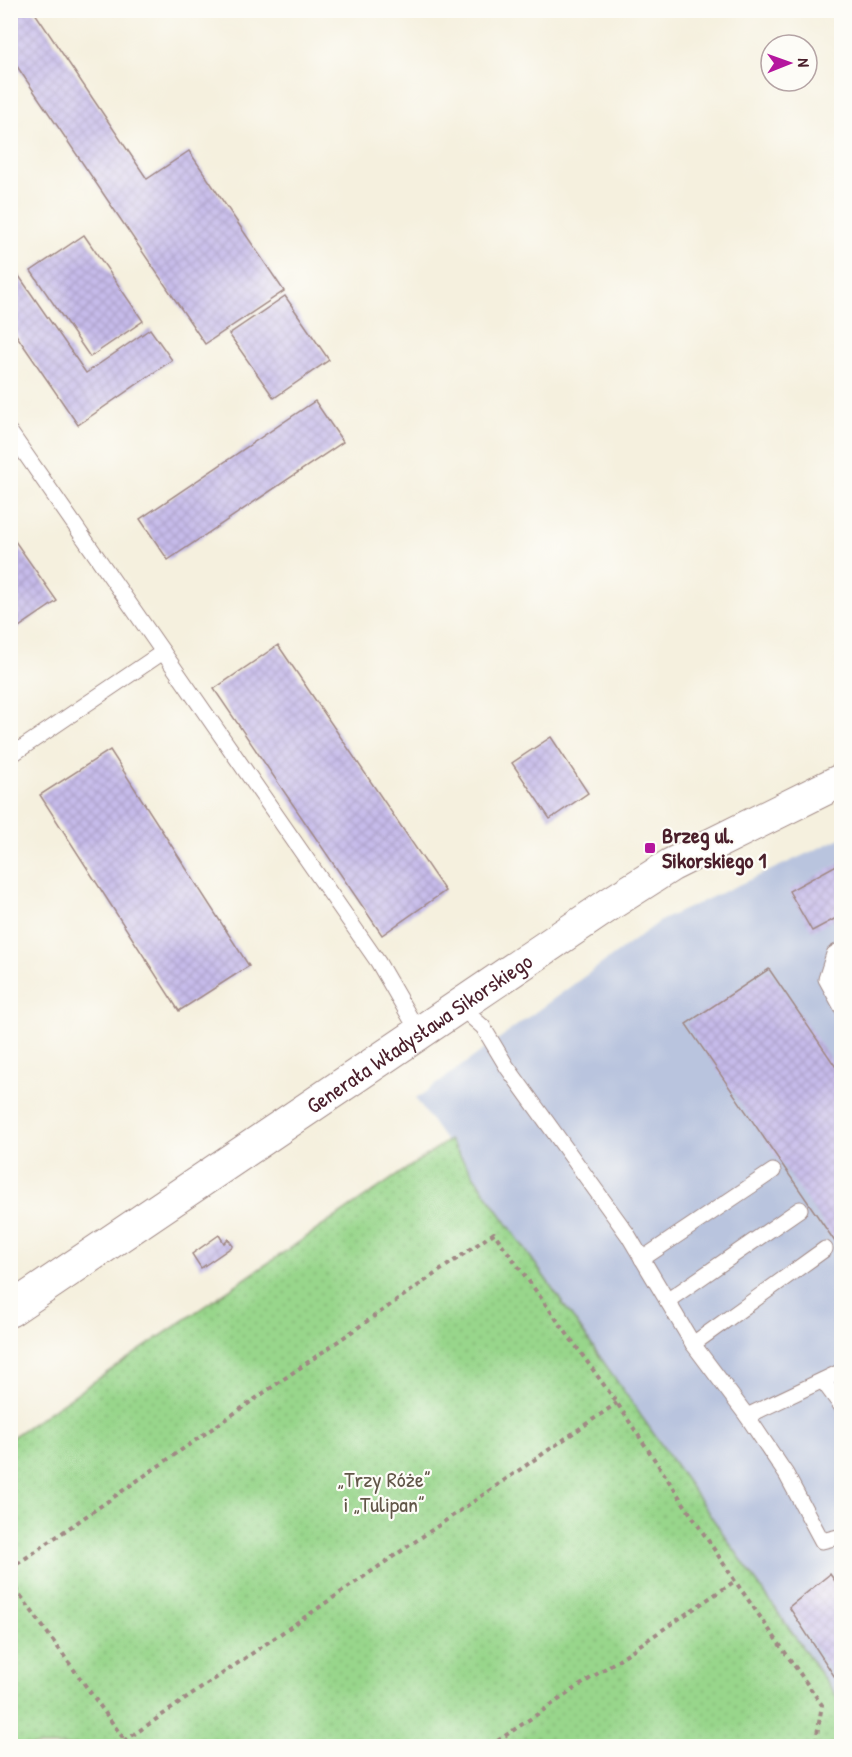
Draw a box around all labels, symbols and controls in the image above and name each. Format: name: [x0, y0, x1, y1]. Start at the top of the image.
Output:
north arrow: [759, 33, 819, 93]
text: N: [793, 58, 815, 68]
place label: Brzeg ul. Sikorskiego 1: [662, 820, 766, 876]
marker: Brzeg ul. Sikorskiego 1: [643, 841, 657, 855]
street label: Generała Władysława Sikorskiego: [300, 946, 538, 1120]
park label: „Trzy Róże” i „Tulipan”: [338, 1464, 431, 1519]

